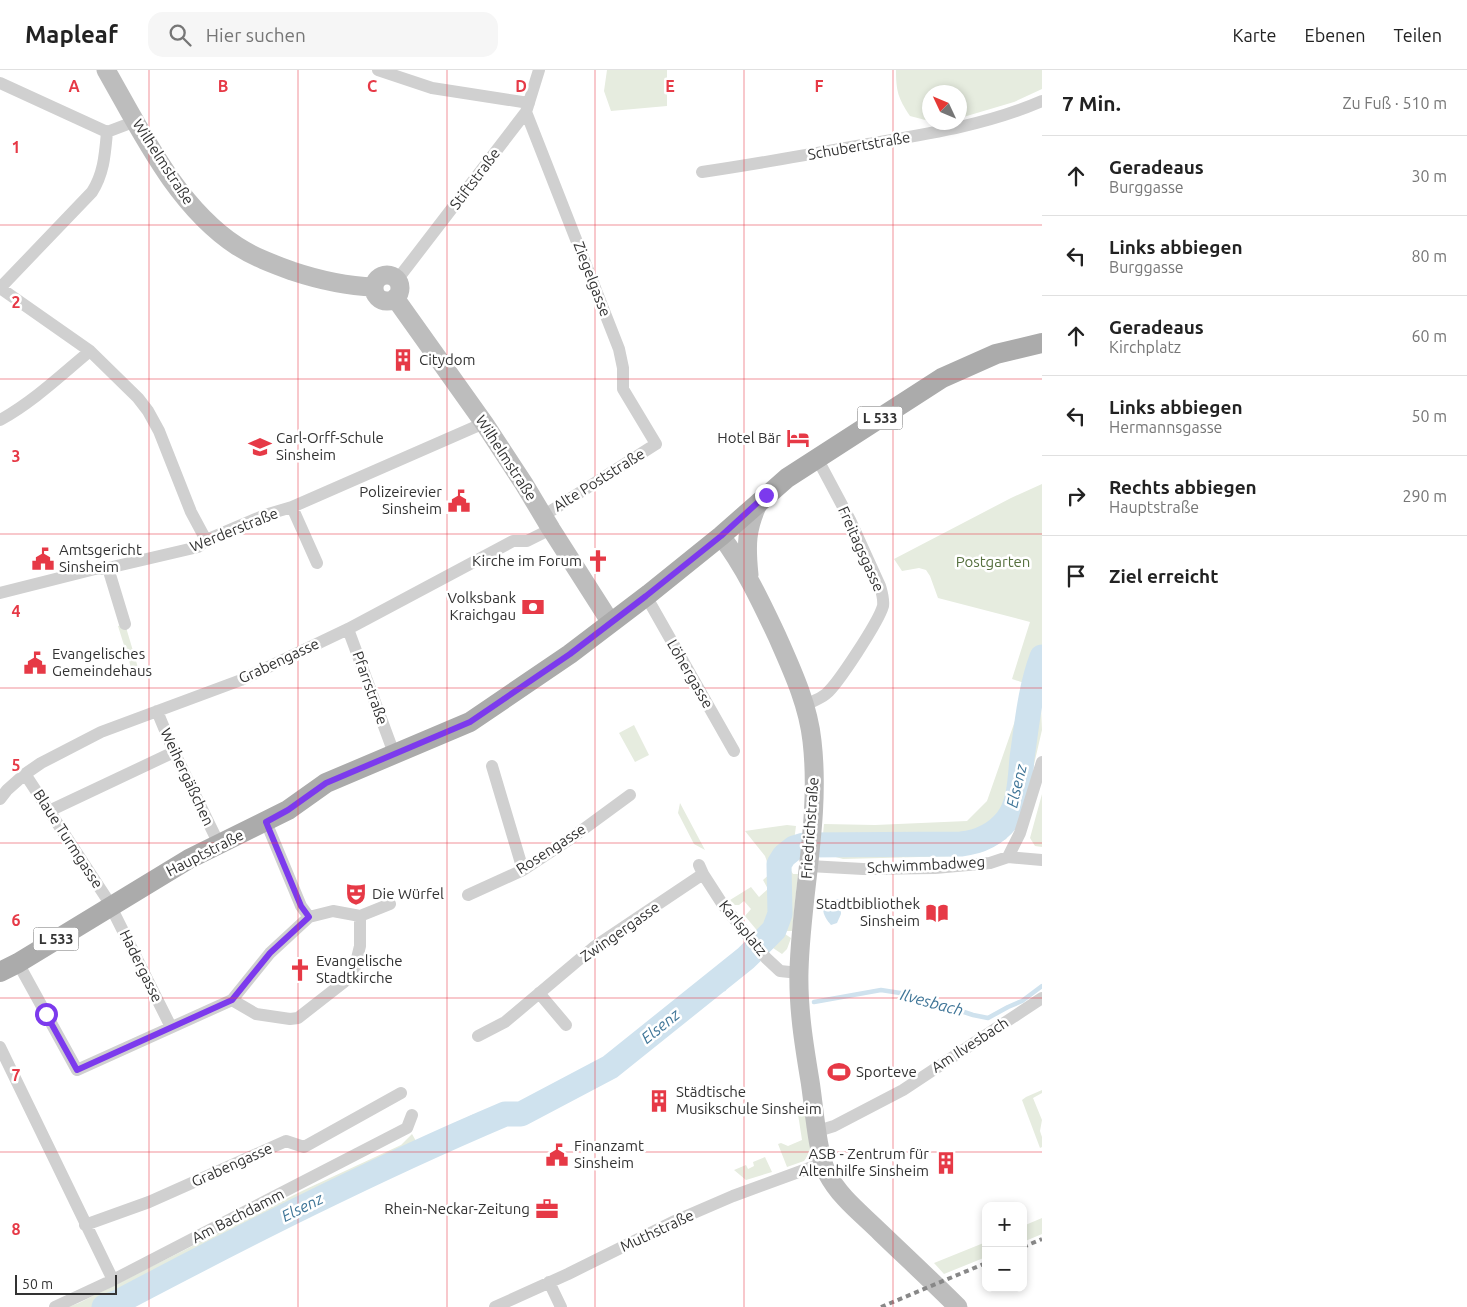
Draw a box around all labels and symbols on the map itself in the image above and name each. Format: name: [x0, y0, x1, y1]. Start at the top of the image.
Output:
text: A: [68, 77, 80, 95]
text: B: [218, 77, 228, 95]
text: C: [367, 77, 377, 95]
text: D: [515, 77, 527, 95]
text: E: [665, 77, 675, 95]
text: F: [815, 77, 824, 95]
north arrow: [922, 85, 967, 130]
street label: Wilhelmstraße: [129, 116, 197, 208]
street label: Schubertstraße: [806, 128, 911, 163]
text: 1: [11, 138, 21, 156]
street label: Stiftstraße: [446, 145, 503, 213]
street label: Ziegelgasse: [570, 239, 615, 319]
text: 2: [11, 293, 21, 311]
building icon: Citydom: [390, 347, 416, 373]
place label: Citydom: [419, 351, 475, 368]
road number: L 533: [858, 406, 902, 429]
street label: Wilhelmstraße: [472, 412, 540, 504]
hotel icon: Hotel Bär: [785, 425, 811, 451]
place label: Carl-Orff-Schule Sinsheim: [276, 429, 384, 463]
place label: Hotel Bär: [717, 429, 781, 446]
school or university icon: Carl-Orff-Schule Sinsheim: [247, 434, 273, 460]
street label: Alte Poststraße: [550, 445, 647, 514]
text: 3: [11, 447, 21, 465]
place label: Polizeirevier Sinsheim: [359, 483, 442, 517]
route end: [755, 484, 778, 507]
public building icon: Polizeirevier Sinsheim: [446, 488, 472, 514]
street label: Werderstraße: [187, 504, 280, 555]
street label: Freitagsgasse: [835, 504, 888, 594]
place label: Amtsgericht Sinsheim: [59, 541, 142, 575]
public building icon: Amtsgericht Sinsheim: [30, 546, 56, 572]
church icon: Kirche im Forum: [585, 548, 611, 574]
place label: Kirche im Forum: [472, 552, 582, 569]
park label: Postgarten: [956, 553, 1030, 570]
place label: Volksbank Kraichgau: [448, 589, 516, 623]
bank icon: Volksbank Kraichgau: [520, 594, 546, 620]
text: 4: [11, 602, 21, 620]
street label: Grabengasse: [236, 635, 322, 687]
street label: Löhergasse: [664, 636, 717, 711]
place label: Evangelisches Gemeindehaus: [52, 645, 152, 679]
street label: Pfarrstraße: [349, 649, 392, 727]
public building icon: Evangelisches Gemeindehaus: [22, 650, 48, 676]
street label: Weihergäßchen: [157, 725, 218, 828]
text: 5: [11, 756, 21, 774]
water label: Elsenz: [1002, 762, 1030, 809]
street label: Friedrichstraße: [797, 776, 822, 879]
street label: Blaue Turmgasse: [30, 786, 107, 891]
street label: Rosengasse: [513, 820, 589, 877]
street label: Hauptstraße: [163, 826, 246, 879]
street label: Schwimmbadweg: [866, 853, 986, 876]
theatre icon: Die Würfel: [343, 881, 369, 907]
place label: Die Würfel: [372, 885, 444, 902]
place label: Stadtbibliothek Sinsheim: [816, 895, 920, 929]
street label: Karlsplatz: [716, 897, 771, 959]
street label: Zwingergasse: [577, 898, 662, 965]
library icon: Stadtbibliothek Sinsheim: [924, 900, 950, 926]
text: 6: [11, 911, 21, 929]
street label: Hadergasse: [117, 927, 166, 1005]
road number: L 533: [34, 928, 78, 951]
place label: Evangelische Stadtkirche: [316, 952, 403, 986]
church icon: Evangelische Stadtkirche: [287, 957, 313, 983]
water label: Ilvesbach: [899, 985, 965, 1019]
route start: [35, 1003, 58, 1026]
water label: Elsenz: [637, 1005, 683, 1047]
street label: Am Ilvesbach: [928, 1013, 1011, 1076]
sports icon: Sporteve: [826, 1059, 852, 1085]
place label: Sporteve: [856, 1063, 917, 1080]
text: 7: [11, 1066, 21, 1084]
place label: Städtische Musikschule Sinsheim: [676, 1083, 822, 1117]
building icon: Städtische Musikschule Sinsheim: [646, 1088, 672, 1114]
place label: Finanzamt Sinsheim: [574, 1137, 644, 1171]
street label: Grabengasse: [189, 1139, 275, 1190]
public building icon: Finanzamt Sinsheim: [544, 1142, 570, 1168]
place label: ASB - Zentrum für Altenhilfe Sinsheim: [799, 1145, 929, 1179]
building icon: ASB - Zentrum für Altenhilfe Sinsheim: [933, 1150, 959, 1176]
street label: Am Bachdamm: [189, 1185, 287, 1246]
water label: Elsenz: [278, 1189, 326, 1225]
office icon: Rhein-Neckar-Zeitung: [534, 1196, 560, 1222]
place label: Rhein-Neckar-Zeitung: [384, 1200, 530, 1217]
street label: Muthstraße: [617, 1206, 696, 1255]
text: 8: [11, 1220, 21, 1238]
scale bar: [15, 1272, 118, 1295]

